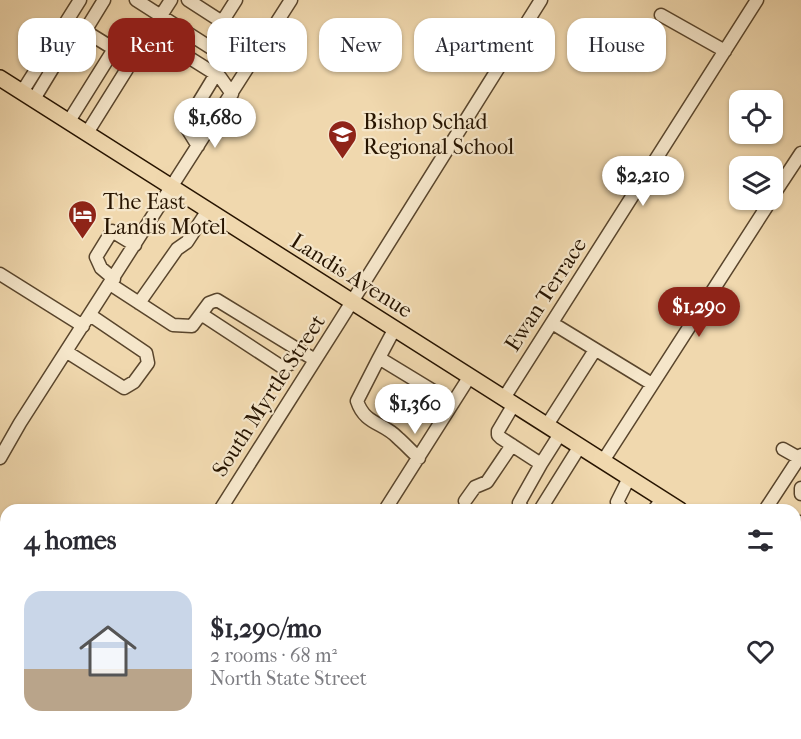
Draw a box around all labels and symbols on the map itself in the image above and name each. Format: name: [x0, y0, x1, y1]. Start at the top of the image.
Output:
pin: $1,680: [166, 98, 264, 149]
place label: Bishop Schad Regional School: [363, 109, 514, 160]
school or university icon: Bishop Schad Regional School: [326, 118, 358, 160]
pin: $2,210: [594, 156, 692, 207]
place label: The East Landis Motel: [103, 189, 226, 240]
hotel icon: The East Landis Motel: [66, 198, 98, 240]
street label: Landis Avenue: [286, 228, 417, 324]
street label: Ewan Terrace: [499, 233, 592, 356]
pin: $1,290: [650, 287, 748, 338]
street label: South Myrtle Street: [207, 310, 331, 481]
pin: $1,360: [366, 384, 464, 435]

